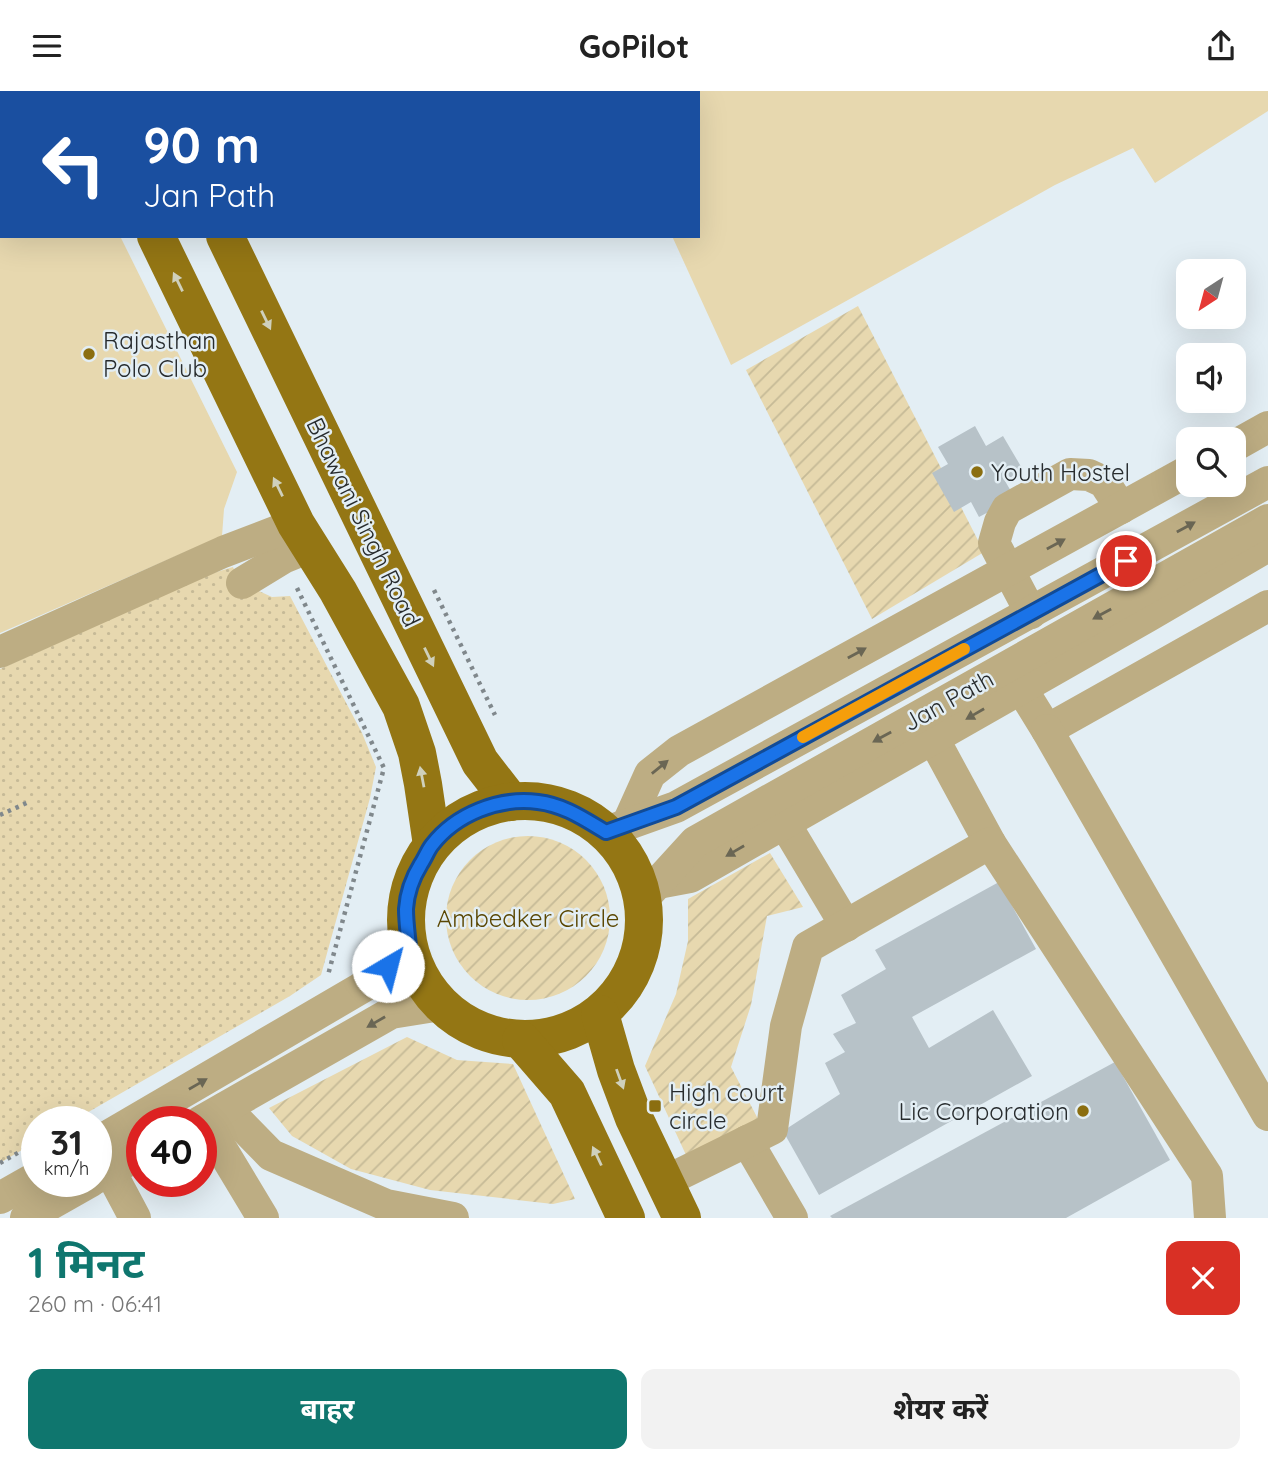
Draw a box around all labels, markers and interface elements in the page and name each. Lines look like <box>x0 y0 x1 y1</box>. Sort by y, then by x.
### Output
text: GoPilot <box>579 26 689 66</box>
icon: menu <box>28 27 66 65</box>
icon: share <box>1202 27 1240 65</box>
text: 90 m <box>143 114 260 175</box>
icon: left <box>28 119 119 210</box>
text: Jan Path <box>143 175 275 215</box>
north arrow <box>1176 259 1246 329</box>
map controls <box>1176 259 1246 497</box>
one-way arrow <box>173 272 184 292</box>
one-way arrow <box>260 310 271 330</box>
place label: Rajasthan Polo Club <box>103 325 216 383</box>
button: sound <box>1176 343 1246 413</box>
marker: Rajasthan Polo Club <box>81 346 97 362</box>
street label: Bhawani Singh Road <box>300 412 428 632</box>
button: search <box>1176 427 1246 497</box>
place label: Youth Hostel <box>991 457 1130 487</box>
marker: Youth Hostel <box>969 464 985 480</box>
one-way arrow <box>273 477 284 497</box>
one-way arrow <box>1176 522 1196 533</box>
pin <box>1096 531 1156 591</box>
one-way arrow <box>1046 538 1066 550</box>
icon: arrive <box>1107 542 1145 580</box>
one-way arrow <box>1092 608 1111 620</box>
one-way arrow <box>424 647 435 667</box>
one-way arrow <box>847 647 867 659</box>
street label: Jan Path <box>897 663 999 737</box>
one-way arrow <box>966 708 985 720</box>
one-way arrow <box>872 731 892 743</box>
one-way arrow <box>650 759 668 774</box>
one-way arrow <box>416 766 427 788</box>
one-way arrow <box>725 845 745 857</box>
park label: Ambedker Circle <box>437 903 619 933</box>
position arrow <box>351 929 425 1003</box>
one-way arrow <box>366 1016 385 1028</box>
one-way arrow <box>614 1069 625 1090</box>
place label: High court circle <box>669 1077 785 1135</box>
one-way arrow <box>188 1078 207 1090</box>
place label: Lic Corporation <box>899 1096 1069 1126</box>
marker: High court circle <box>647 1098 663 1114</box>
marker: Lic Corporation <box>1075 1103 1091 1119</box>
speed limit sign: 40 <box>126 1106 217 1197</box>
text: 31 <box>50 1120 83 1164</box>
one-way arrow <box>592 1146 603 1166</box>
text: km/h <box>44 1157 89 1180</box>
text: 1 मिनट <box>28 1236 144 1289</box>
button: close <box>1166 1241 1240 1315</box>
text: 260 m · 06:41 <box>28 1289 162 1318</box>
button: बाहर <box>28 1369 627 1449</box>
button: शेयर करें <box>641 1369 1240 1449</box>

